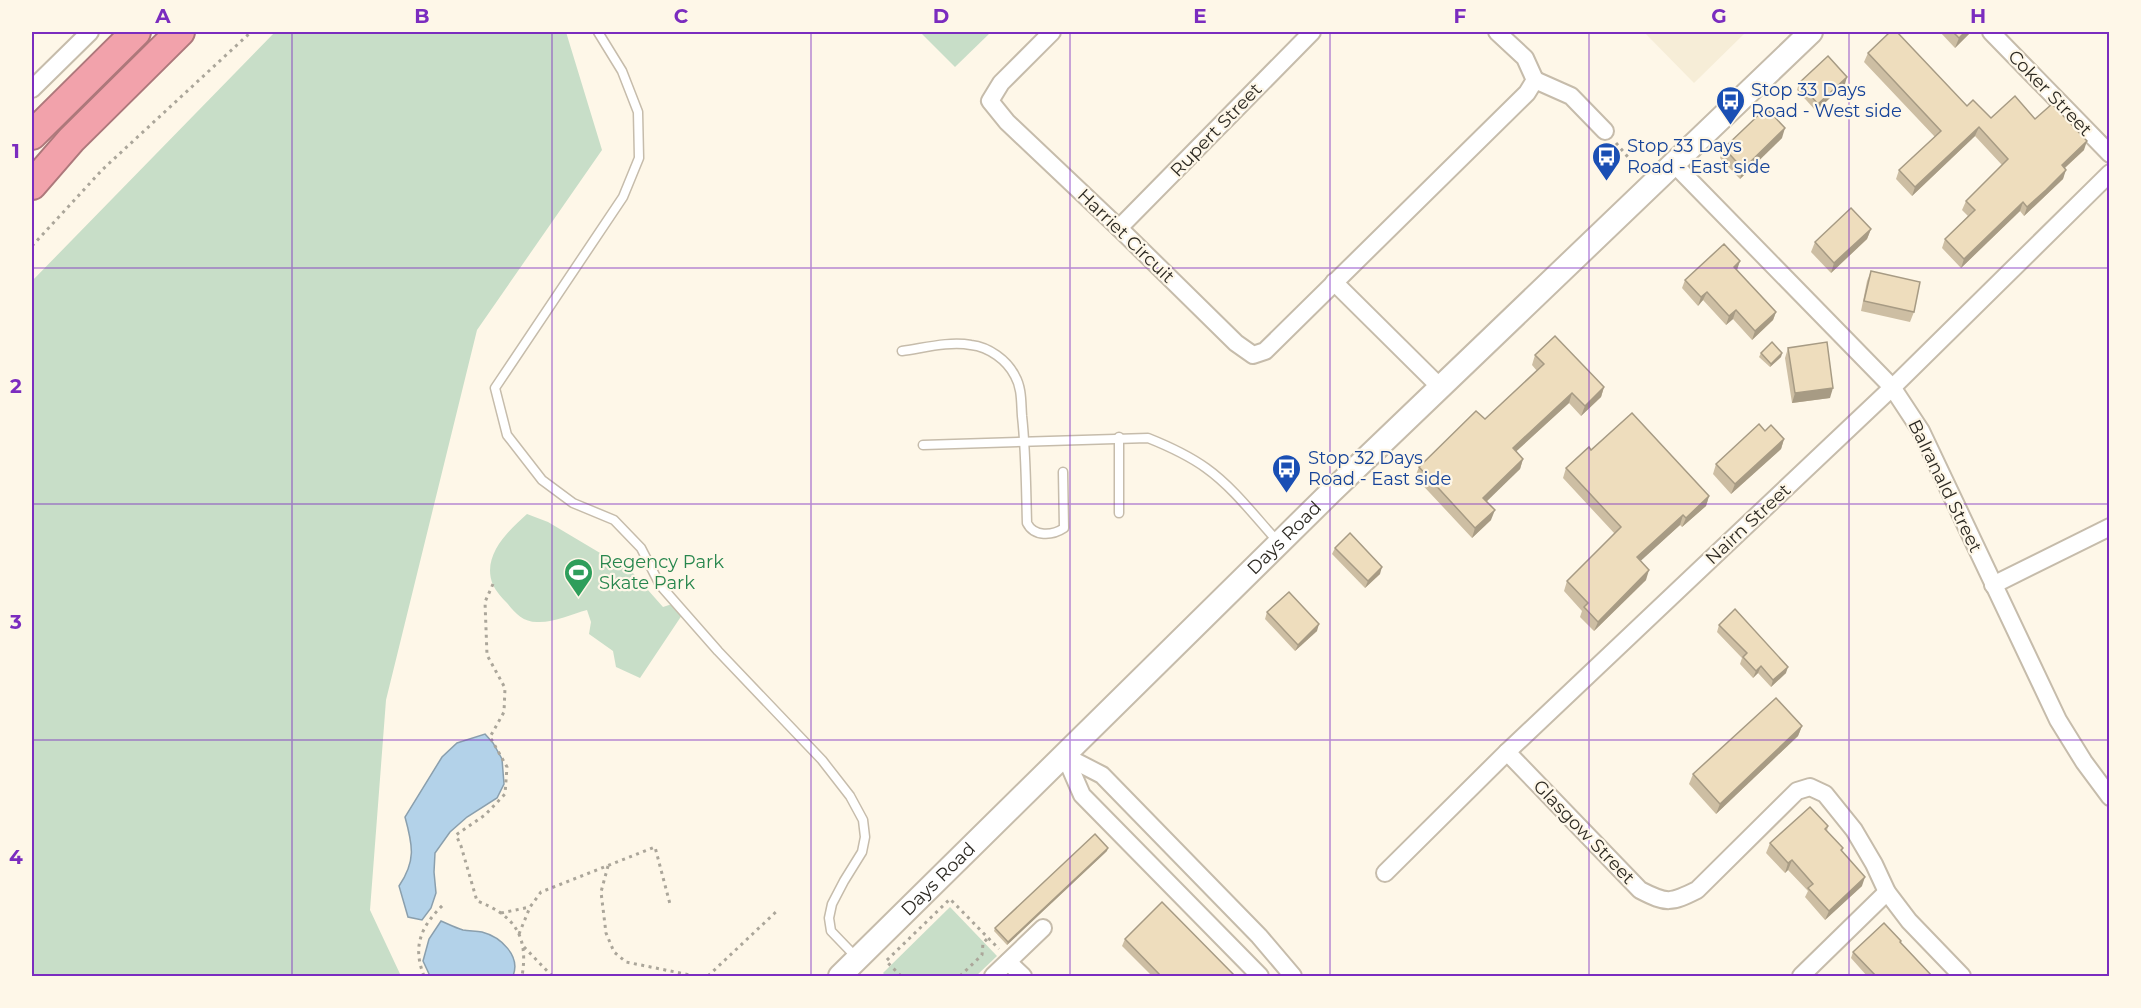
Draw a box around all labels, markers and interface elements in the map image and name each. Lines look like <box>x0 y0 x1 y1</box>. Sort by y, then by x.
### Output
text: A <box>154 4 171 28</box>
text: B <box>414 4 430 28</box>
text: C <box>674 4 689 28</box>
text: D <box>933 4 949 28</box>
text: E <box>1193 4 1207 28</box>
text: F <box>1454 4 1467 28</box>
text: G <box>1711 4 1727 28</box>
text: H <box>1970 4 1986 28</box>
street label: Coker Street <box>2003 45 2097 141</box>
street label: Rupert Street <box>1166 78 1266 182</box>
place label: Stop 33 Days Road - West side <box>1751 79 1902 122</box>
bus stop icon: Stop 33 Days Road - West side <box>1714 84 1746 126</box>
place label: Stop 33 Days Road - East side <box>1627 135 1771 178</box>
text: 1 <box>12 139 20 163</box>
bus stop icon: Stop 33 Days Road - East side <box>1590 140 1622 182</box>
street label: Harriet Circuit <box>1073 184 1179 288</box>
text: 2 <box>10 374 22 398</box>
street label: Balranald Street <box>1903 416 1987 556</box>
place label: Stop 32 Days Road - East side <box>1308 447 1452 490</box>
bus stop icon: Stop 32 Days Road - East side <box>1271 452 1303 494</box>
street label: Nairn Street <box>1701 479 1795 569</box>
street label: Days Road <box>1243 497 1326 579</box>
place label: Regency Park Skate Park <box>599 551 724 594</box>
sports icon: Regency Park Skate Park <box>562 556 594 598</box>
text: 3 <box>9 610 22 634</box>
street label: Glasgow Street <box>1529 775 1639 889</box>
street label: Days Road <box>897 838 980 920</box>
text: 4 <box>9 845 23 869</box>

